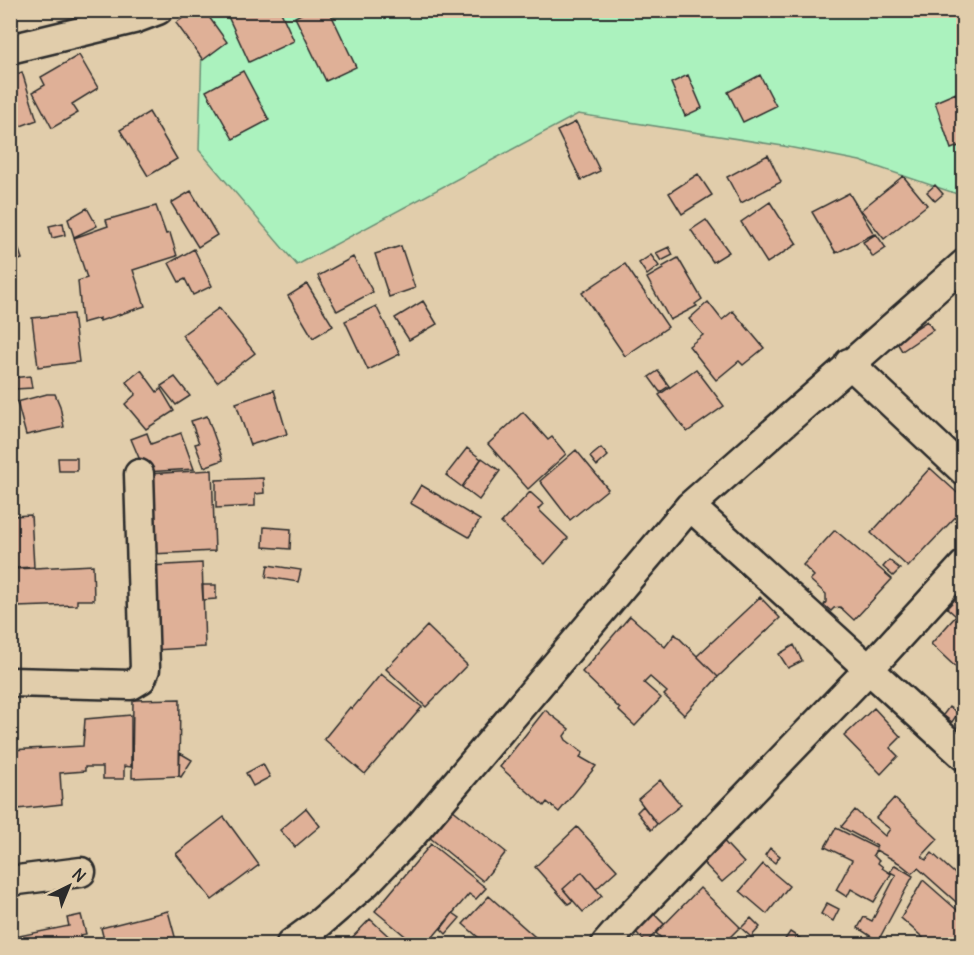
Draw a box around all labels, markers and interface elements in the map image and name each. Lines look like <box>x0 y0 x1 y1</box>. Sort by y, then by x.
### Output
north arrow <box>39 856 99 916</box>
text: N <box>68 864 90 886</box>

